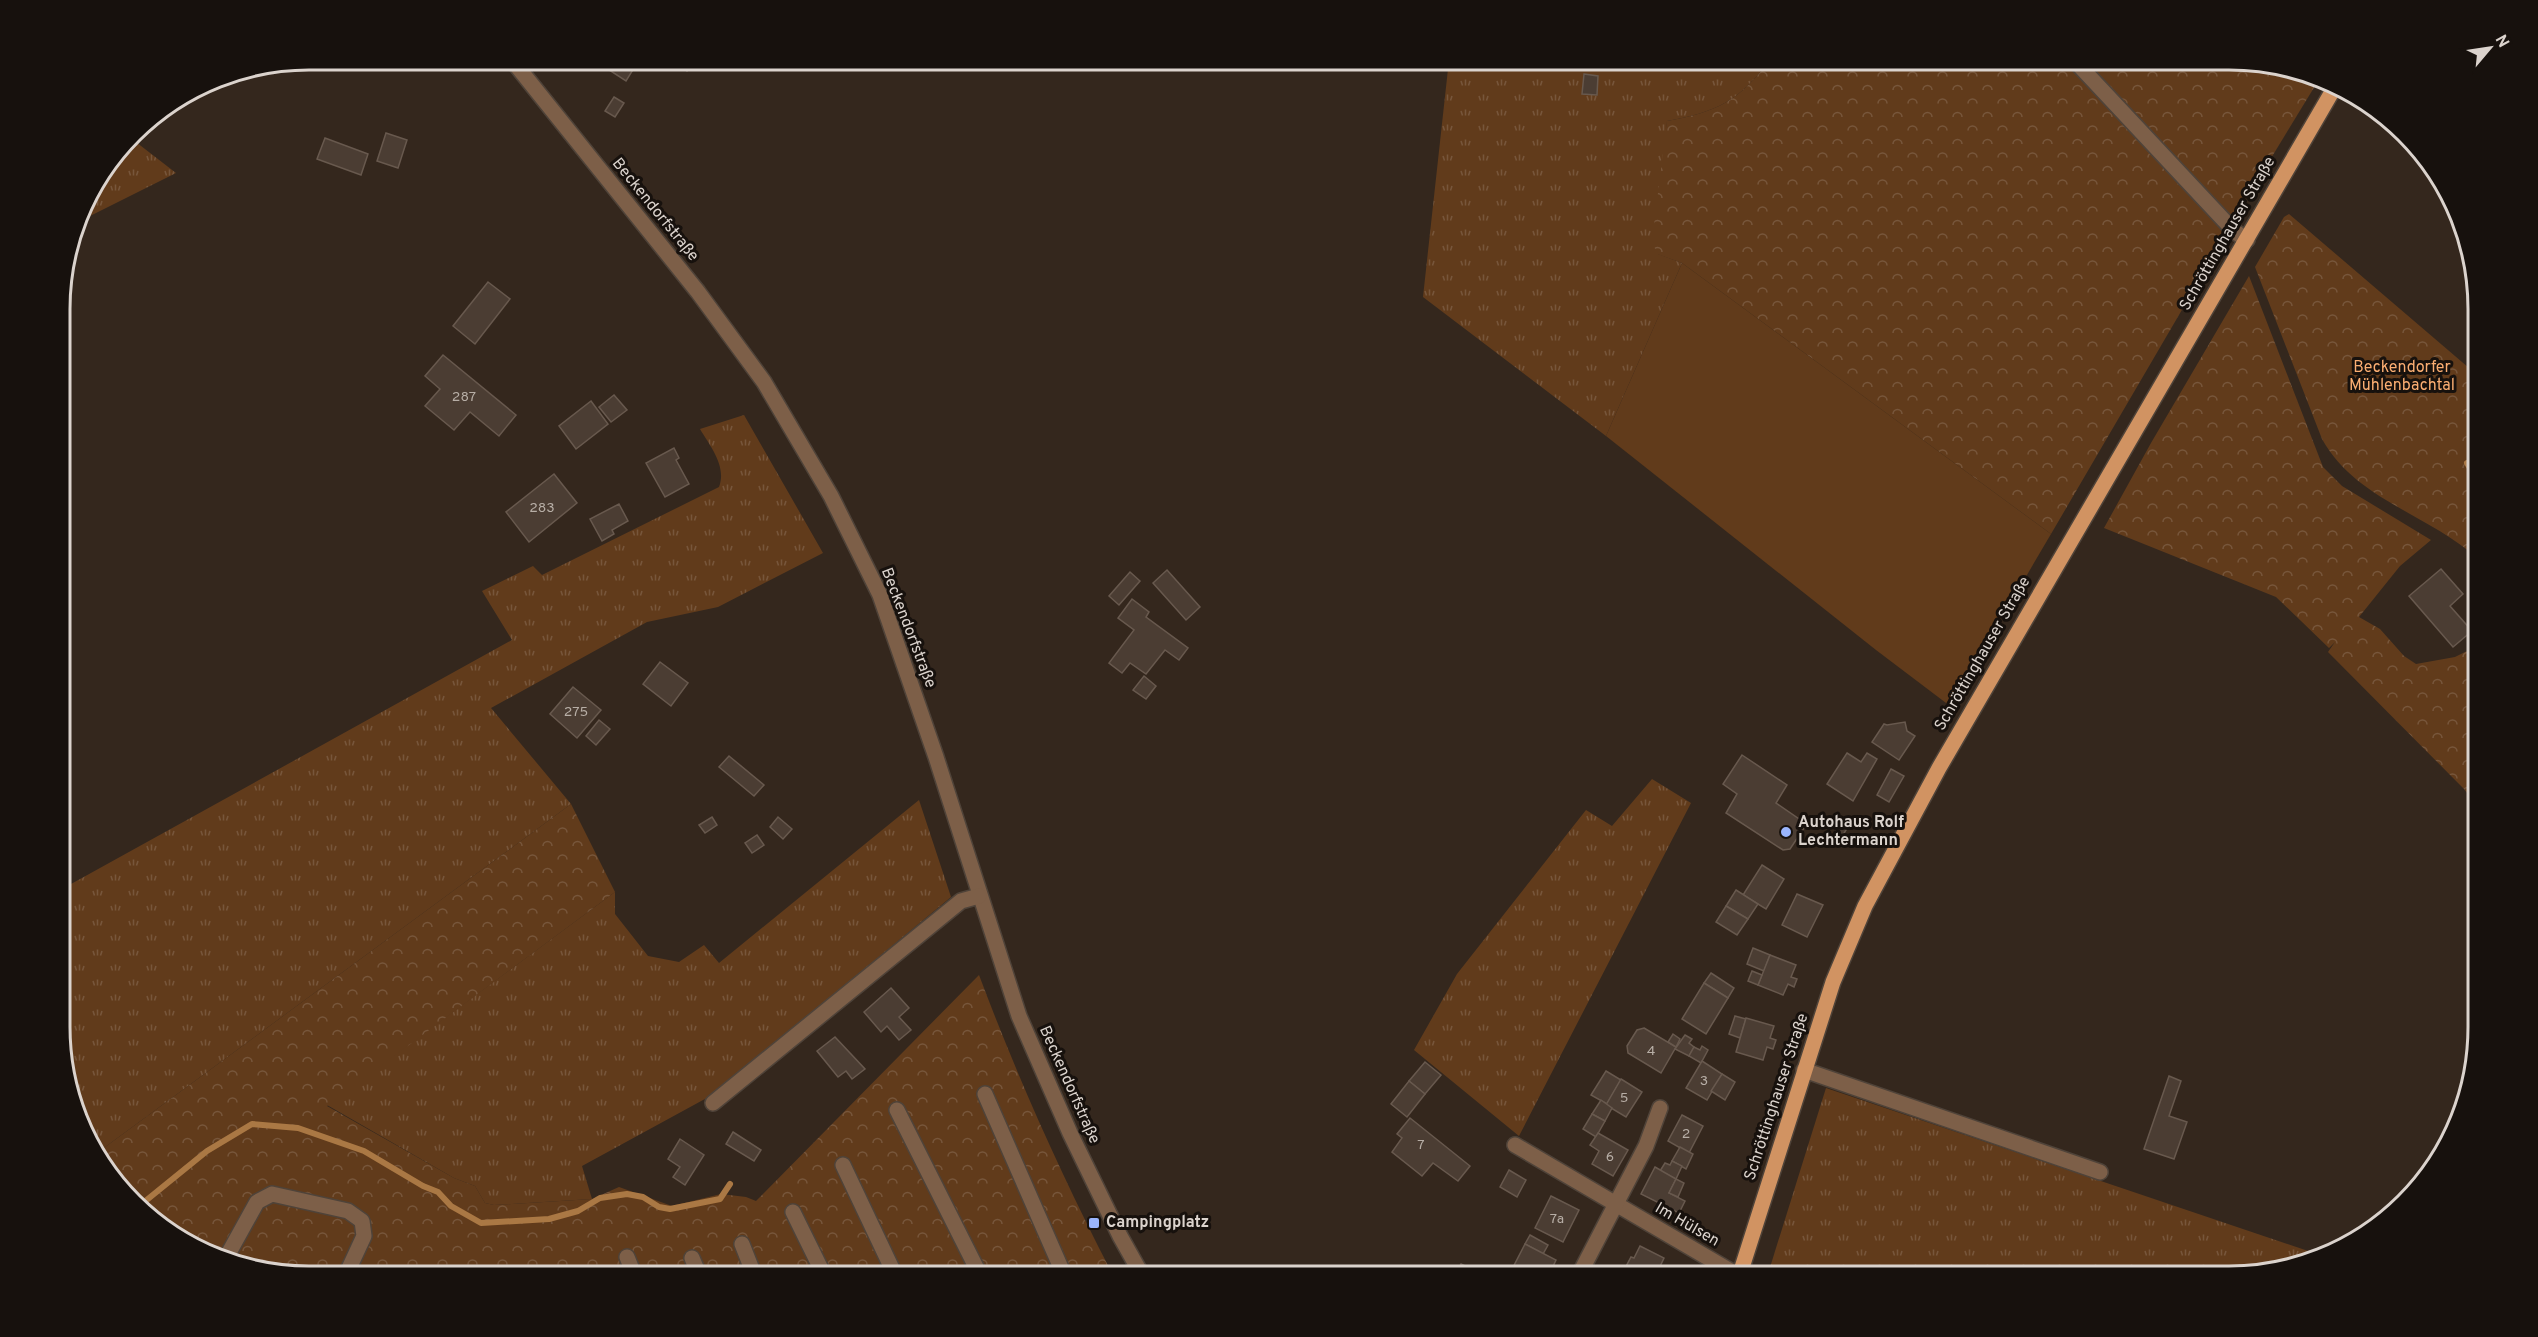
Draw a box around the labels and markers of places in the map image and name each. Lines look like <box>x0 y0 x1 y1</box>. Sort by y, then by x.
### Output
place label: Autohaus Rolf Lechtermann <box>1798 813 1904 851</box>
marker: Autohaus Rolf Lechtermann <box>1779 825 1793 839</box>
place label: Campingplatz <box>1106 1213 1209 1233</box>
marker: Campingplatz <box>1087 1216 1101 1230</box>

